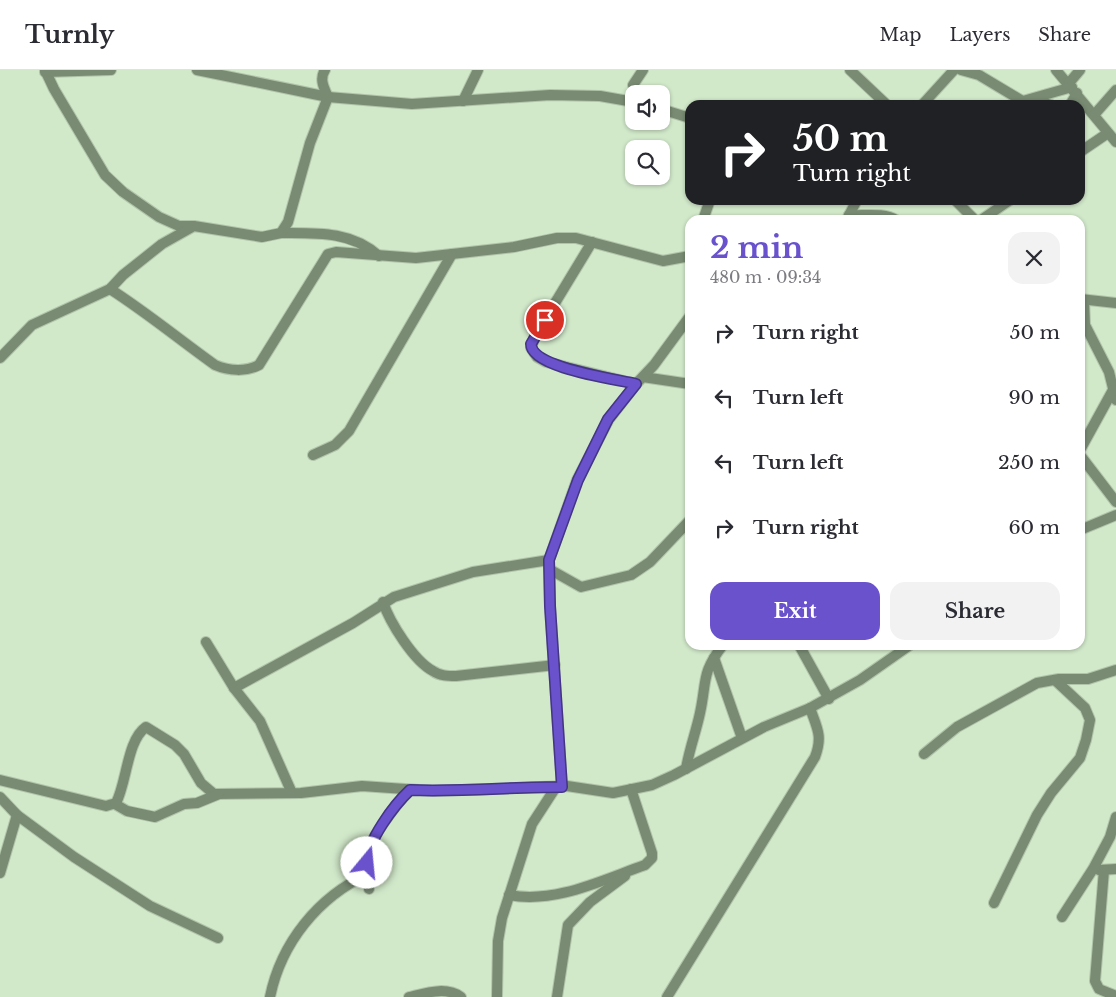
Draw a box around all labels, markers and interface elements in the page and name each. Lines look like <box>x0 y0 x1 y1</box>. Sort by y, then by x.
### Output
text: Turnly <box>25 20 114 49</box>
text: Map <box>880 24 921 46</box>
text: Layers <box>949 24 1010 46</box>
text: Share <box>1038 24 1091 46</box>
map controls <box>625 85 670 185</box>
button: sound <box>625 85 670 130</box>
text: 50 m <box>793 117 888 160</box>
icon: right <box>710 120 775 185</box>
button: search <box>625 140 670 185</box>
text: Turn right <box>793 160 911 187</box>
text: 2 min <box>710 229 803 266</box>
button: close <box>1008 232 1060 284</box>
text: 480 m · 09:34 <box>710 267 821 287</box>
pin <box>524 299 566 341</box>
icon: arrive <box>531 306 559 334</box>
icon: right <box>710 319 738 347</box>
text: Turn right <box>753 321 859 344</box>
text: 50 m <box>1010 321 1060 344</box>
icon: left <box>710 384 738 412</box>
text: Turn left <box>753 386 844 409</box>
text: 90 m <box>1008 386 1060 409</box>
icon: left <box>710 449 738 477</box>
text: Turn left <box>753 451 844 474</box>
text: 250 m <box>998 451 1060 474</box>
icon: right <box>710 514 738 542</box>
text: Turn right <box>753 516 859 539</box>
text: 60 m <box>1008 516 1060 539</box>
button: Exit <box>710 582 880 640</box>
button: Share <box>890 582 1060 640</box>
position arrow <box>340 836 392 888</box>

